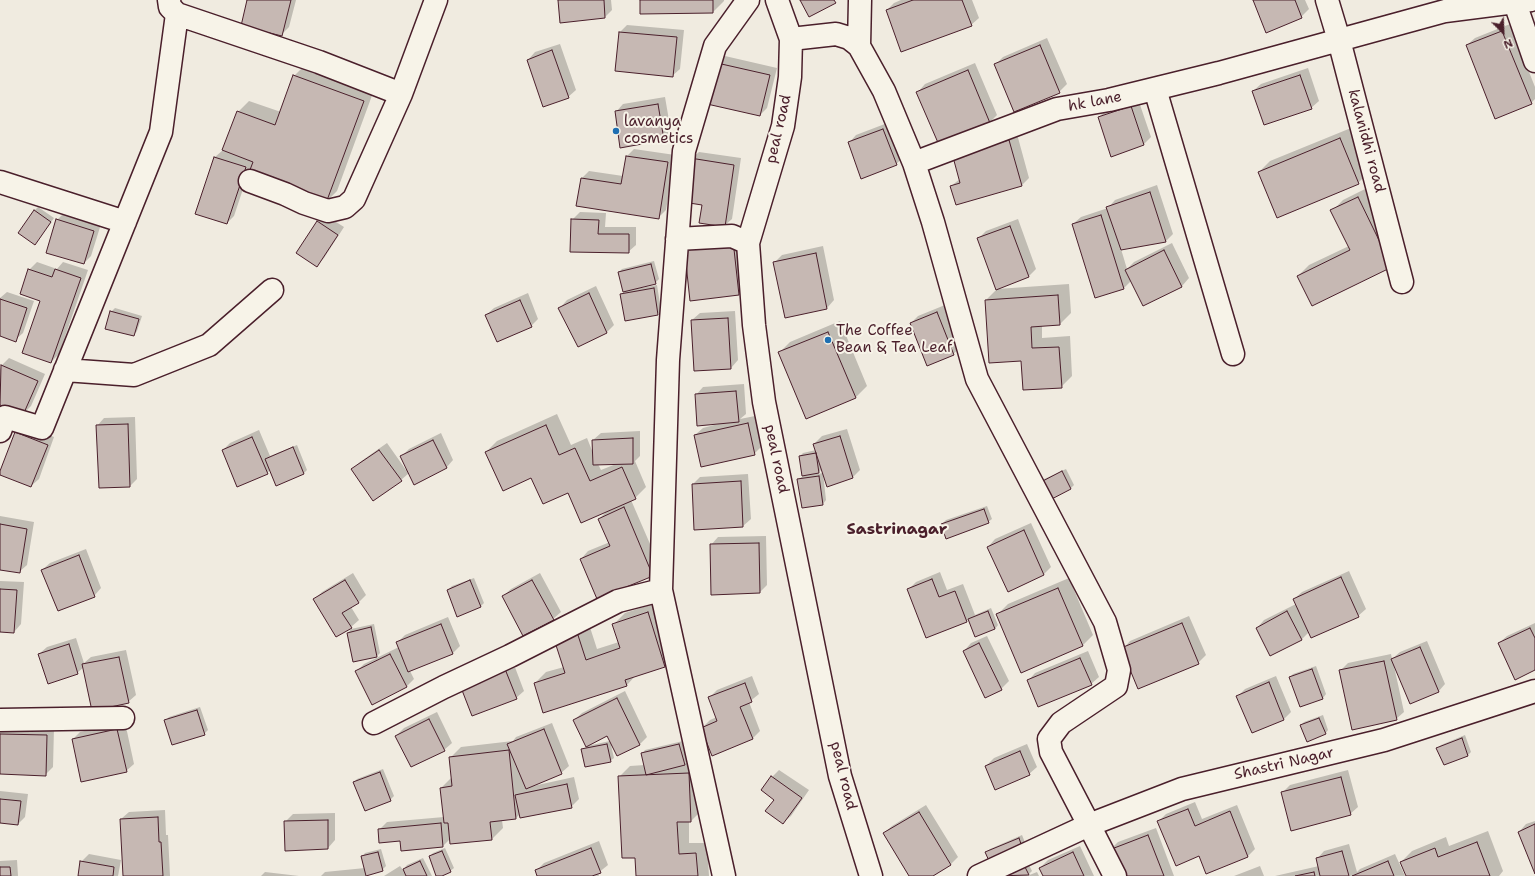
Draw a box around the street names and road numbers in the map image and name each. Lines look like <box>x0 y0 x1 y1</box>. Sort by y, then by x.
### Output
street label: kalanidhi road <box>1344 87 1388 195</box>
street label: hk lane <box>1067 88 1123 116</box>
street label: peal road <box>762 93 796 165</box>
street label: peal road <box>760 423 792 495</box>
street label: peal road <box>826 740 860 812</box>
street label: Shastri Nagar <box>1232 744 1336 784</box>

